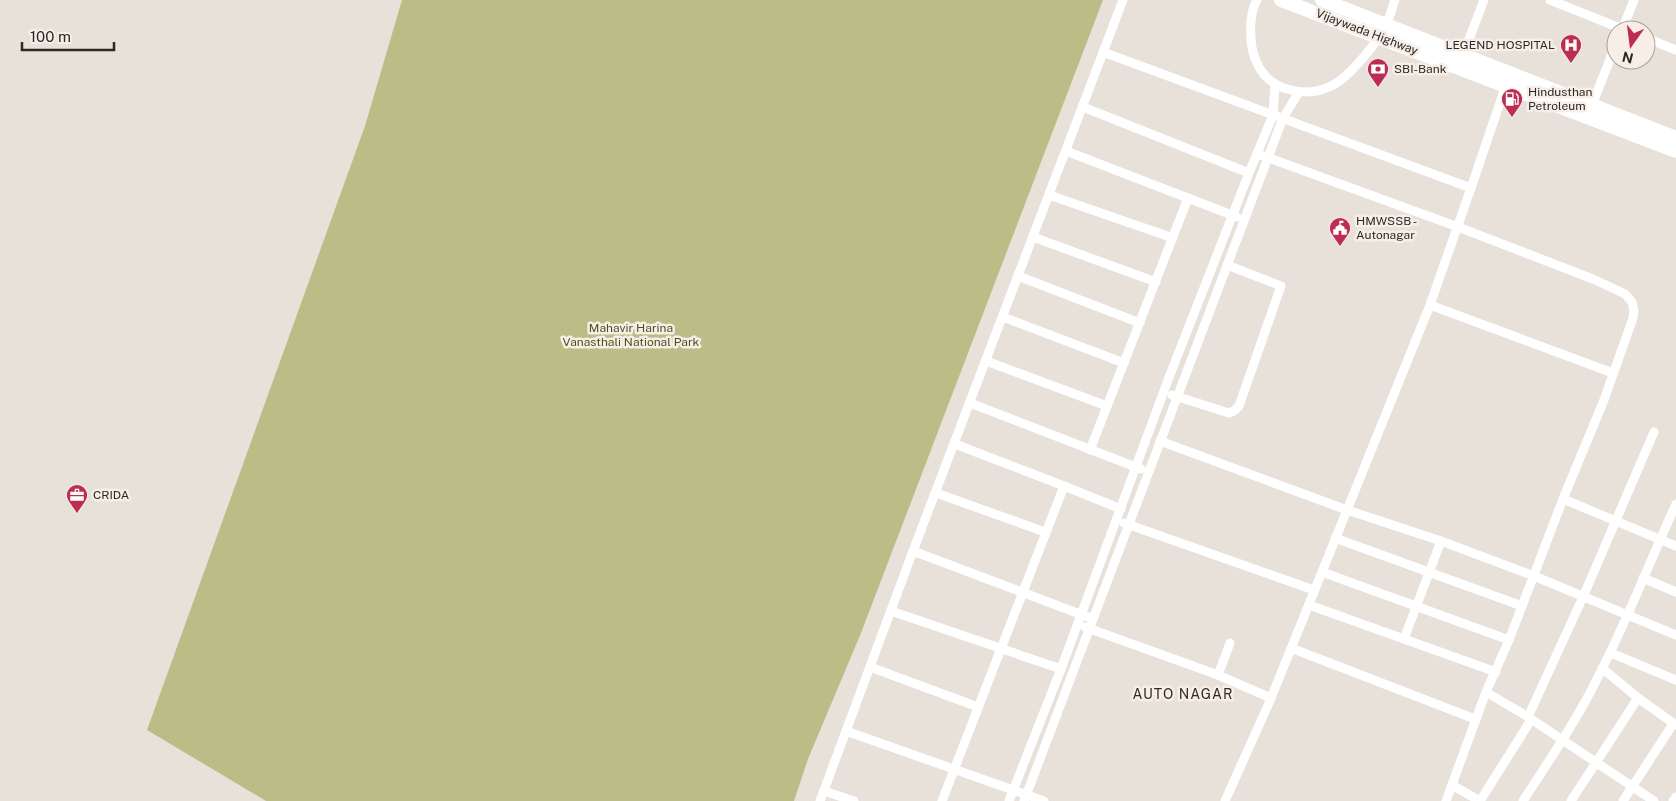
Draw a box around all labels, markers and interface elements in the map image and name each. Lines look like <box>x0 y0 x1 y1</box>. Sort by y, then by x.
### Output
street label: Vijaywada Highway <box>1314 6 1421 58</box>
scale bar <box>22 20 115 52</box>
north arrow <box>1606 20 1656 70</box>
text: 100 m <box>30 28 71 45</box>
hospital icon: LEGEND HOSPITAL <box>1559 33 1583 64</box>
place label: LEGEND HOSPITAL <box>1446 38 1555 52</box>
text: N <box>1621 49 1635 67</box>
bank icon: SBI-Bank <box>1366 57 1390 88</box>
place label: SBI-Bank <box>1394 62 1447 76</box>
place label: Hindusthan Petroleum <box>1528 85 1592 113</box>
fuel station icon: Hindusthan Petroleum <box>1500 87 1524 118</box>
place label: HMWSSB - Autonagar <box>1356 214 1417 242</box>
public building icon: HMWSSB - Autonagar <box>1328 216 1352 247</box>
park label: Mahavir Harina Vanasthali National Park <box>563 321 700 349</box>
office icon: CRIDA <box>65 483 89 514</box>
place label: CRIDA <box>93 488 130 502</box>
district label: AUTO NAGAR <box>1133 686 1233 702</box>

